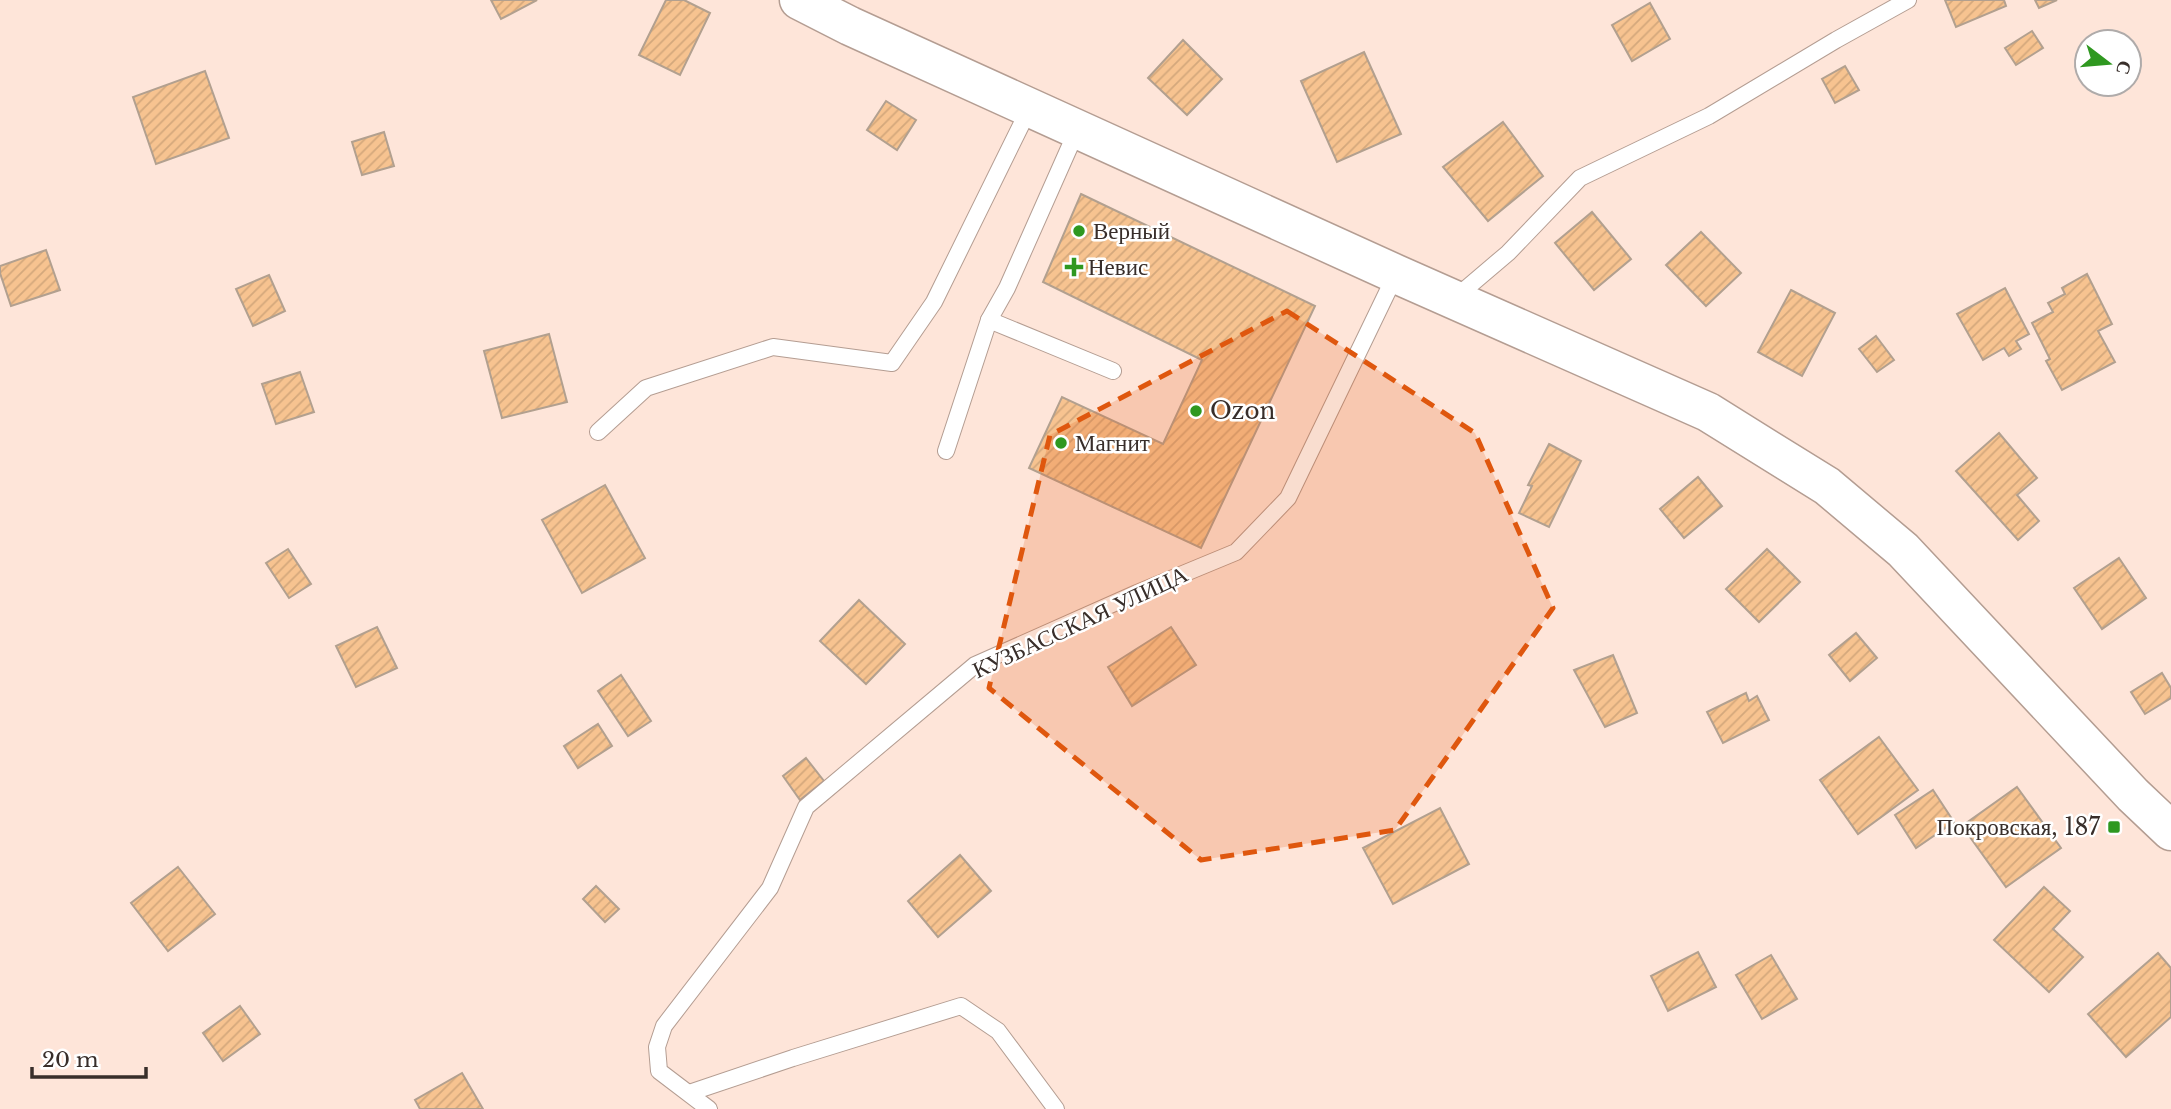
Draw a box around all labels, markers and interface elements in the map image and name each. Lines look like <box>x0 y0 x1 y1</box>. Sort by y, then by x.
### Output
north arrow <box>2073 28 2143 98</box>
text: С <box>2111 58 2137 77</box>
place label: Верный <box>1093 217 1170 245</box>
marker: Верный <box>1071 223 1087 239</box>
place label: Невис <box>1088 253 1148 281</box>
marker: Невис <box>1066 259 1082 275</box>
place label: Ozon <box>1210 397 1275 425</box>
marker: Ozon <box>1188 403 1204 419</box>
place label: Магнит <box>1075 429 1150 457</box>
marker: Магнит <box>1053 435 1069 451</box>
street label: КУЗБАССКАЯ УЛИЦА <box>968 560 1193 684</box>
place label: Покровская, 187 <box>1937 813 2100 841</box>
marker: Покровская, 187 <box>2106 819 2122 835</box>
scale bar <box>32 1036 145 1080</box>
text: 20 m <box>42 1047 99 1073</box>

